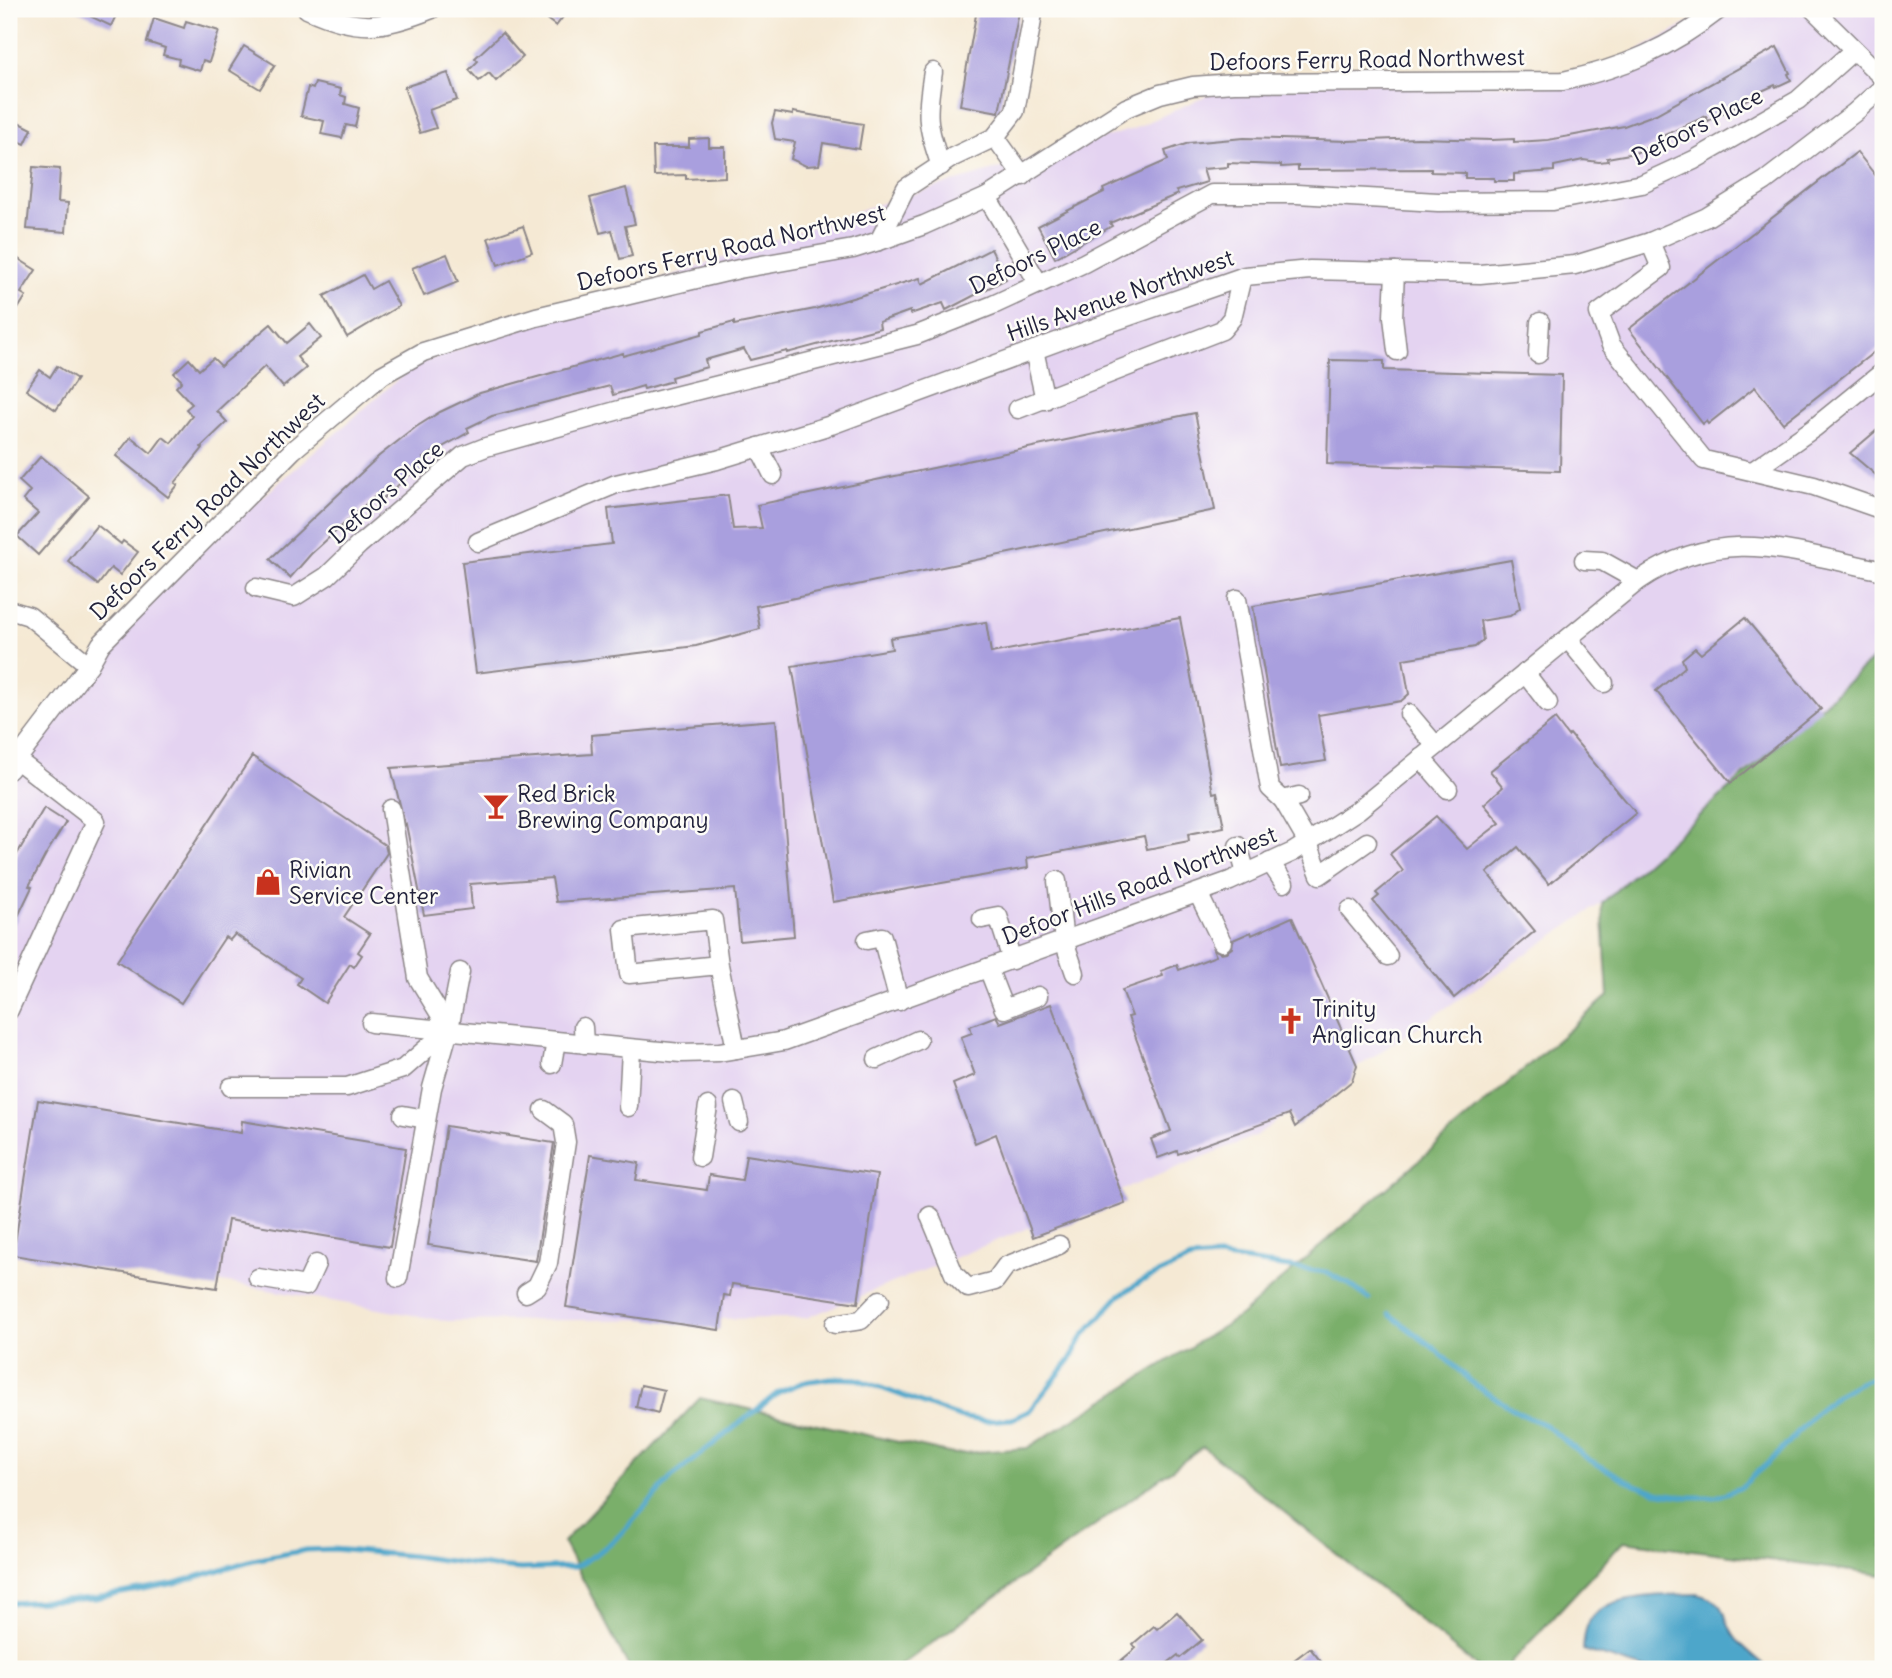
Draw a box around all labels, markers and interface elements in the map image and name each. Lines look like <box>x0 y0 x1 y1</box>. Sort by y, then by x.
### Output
street label: Defoors Ferry Road Northwest <box>1209 42 1525 76</box>
street label: Defoors Place <box>1627 81 1767 171</box>
street label: Defoors Ferry Road Northwest <box>574 197 888 297</box>
street label: Defoors Place <box>964 212 1106 300</box>
street label: Hills Avenue Northwest <box>1003 242 1237 347</box>
street label: Defoors Ferry Road Northwest <box>83 386 331 626</box>
street label: Defoors Place <box>323 434 449 550</box>
place label: Red Brick Brewing Company <box>517 779 709 834</box>
bar icon: Red Brick Brewing Company <box>481 791 511 821</box>
street label: Defoor Hills Road Northwest <box>998 819 1281 951</box>
place label: Rivian Service Center <box>289 855 439 910</box>
shop icon: Rivian Service Center <box>253 867 283 897</box>
place label: Trinity Anglican Church <box>1312 994 1483 1049</box>
church icon: Trinity Anglican Church <box>1276 1006 1306 1036</box>

